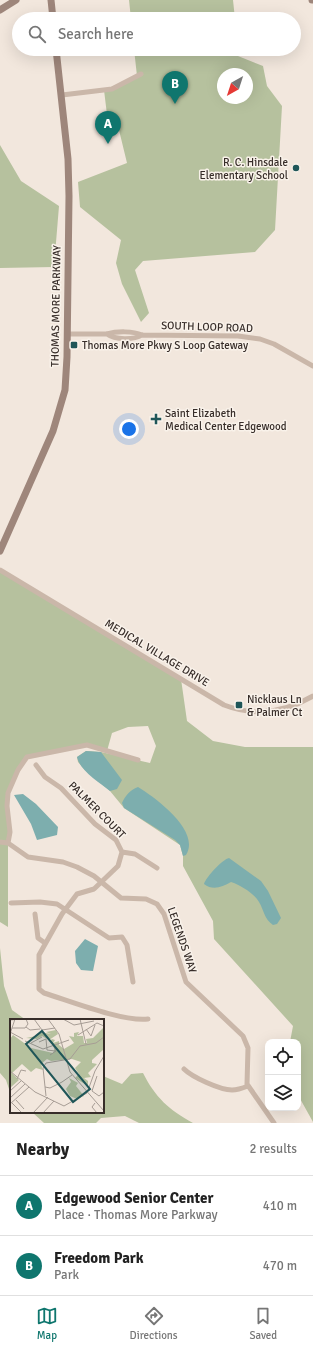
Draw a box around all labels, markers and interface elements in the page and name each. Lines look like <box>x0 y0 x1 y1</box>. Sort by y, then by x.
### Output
search box <box>12 12 301 56</box>
icon: search <box>26 23 48 45</box>
text: Search here <box>58 25 134 43</box>
north arrow <box>217 68 253 104</box>
pin: B <box>162 71 188 104</box>
pin: A <box>95 111 121 144</box>
place label: R. C. Hinsdale Elementary School <box>200 156 288 182</box>
marker: R. C. Hinsdale Elementary School <box>291 163 301 173</box>
street label: THOMAS MORE PARKWAY <box>48 245 64 367</box>
street label: SOUTH LOOP ROAD <box>161 319 253 335</box>
place label: Thomas More Pkwy S Loop Gateway <box>82 339 249 352</box>
marker: Thomas More Pkwy S Loop Gateway <box>69 340 79 350</box>
place label: Saint Elizabeth Medical Center Edgewood <box>165 407 287 433</box>
marker: Saint Elizabeth Medical Center Edgewood <box>150 413 162 425</box>
your location <box>119 419 139 439</box>
street label: MEDICAL VILLAGE DRIVE <box>102 617 212 689</box>
place label: Nicklaus Ln & Palmer Ct <box>247 693 302 719</box>
marker: Nicklaus Ln & Palmer Ct <box>234 700 244 710</box>
street label: PALMER COURT <box>66 779 129 842</box>
street label: LEGENDS WAY <box>165 905 200 975</box>
inset map <box>10 1019 104 1113</box>
map controls <box>265 1039 301 1111</box>
button: locate <box>265 1039 301 1075</box>
button: layers <box>265 1075 301 1111</box>
text: Nearby <box>16 1139 69 1160</box>
text: 2 results <box>249 1141 297 1157</box>
text: Edgewood Senior Center <box>54 1189 213 1207</box>
text: A <box>25 1198 33 1214</box>
text: 410 m <box>263 1198 297 1214</box>
text: Place · Thomas More Parkway <box>54 1207 218 1223</box>
text: Freedom Park <box>54 1249 144 1267</box>
text: B <box>25 1258 33 1274</box>
text: 470 m <box>263 1258 297 1274</box>
text: Park <box>54 1267 79 1283</box>
tab: Map <box>36 1305 58 1342</box>
tab: Directions <box>130 1305 178 1342</box>
tab: Saved <box>249 1305 277 1342</box>

